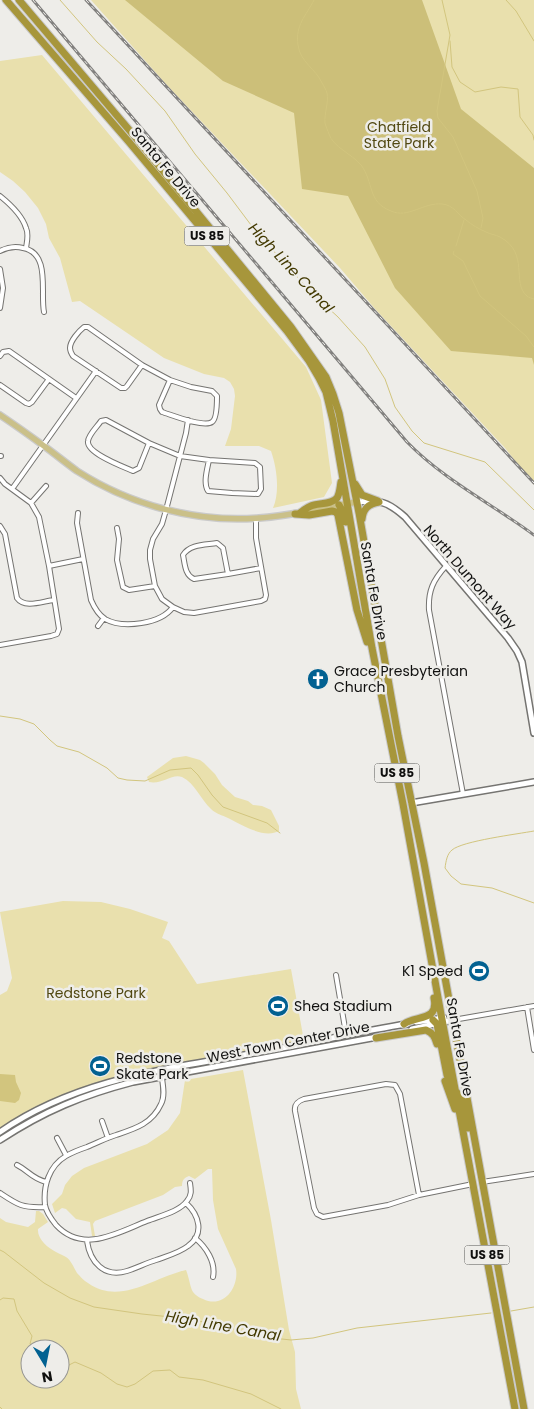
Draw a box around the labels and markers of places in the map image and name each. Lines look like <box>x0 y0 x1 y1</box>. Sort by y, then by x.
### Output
place label: Grace Presbyterian Church <box>334 661 468 697</box>
church icon: Grace Presbyterian Church <box>306 667 330 691</box>
sports icon: K1 Speed <box>467 959 491 983</box>
place label: K1 Speed <box>402 961 463 981</box>
sports icon: Shea Stadium <box>266 994 290 1018</box>
place label: Shea Stadium <box>294 996 392 1016</box>
place label: Redstone Skate Park <box>116 1048 189 1084</box>
sports icon: Redstone Skate Park <box>88 1054 112 1078</box>

